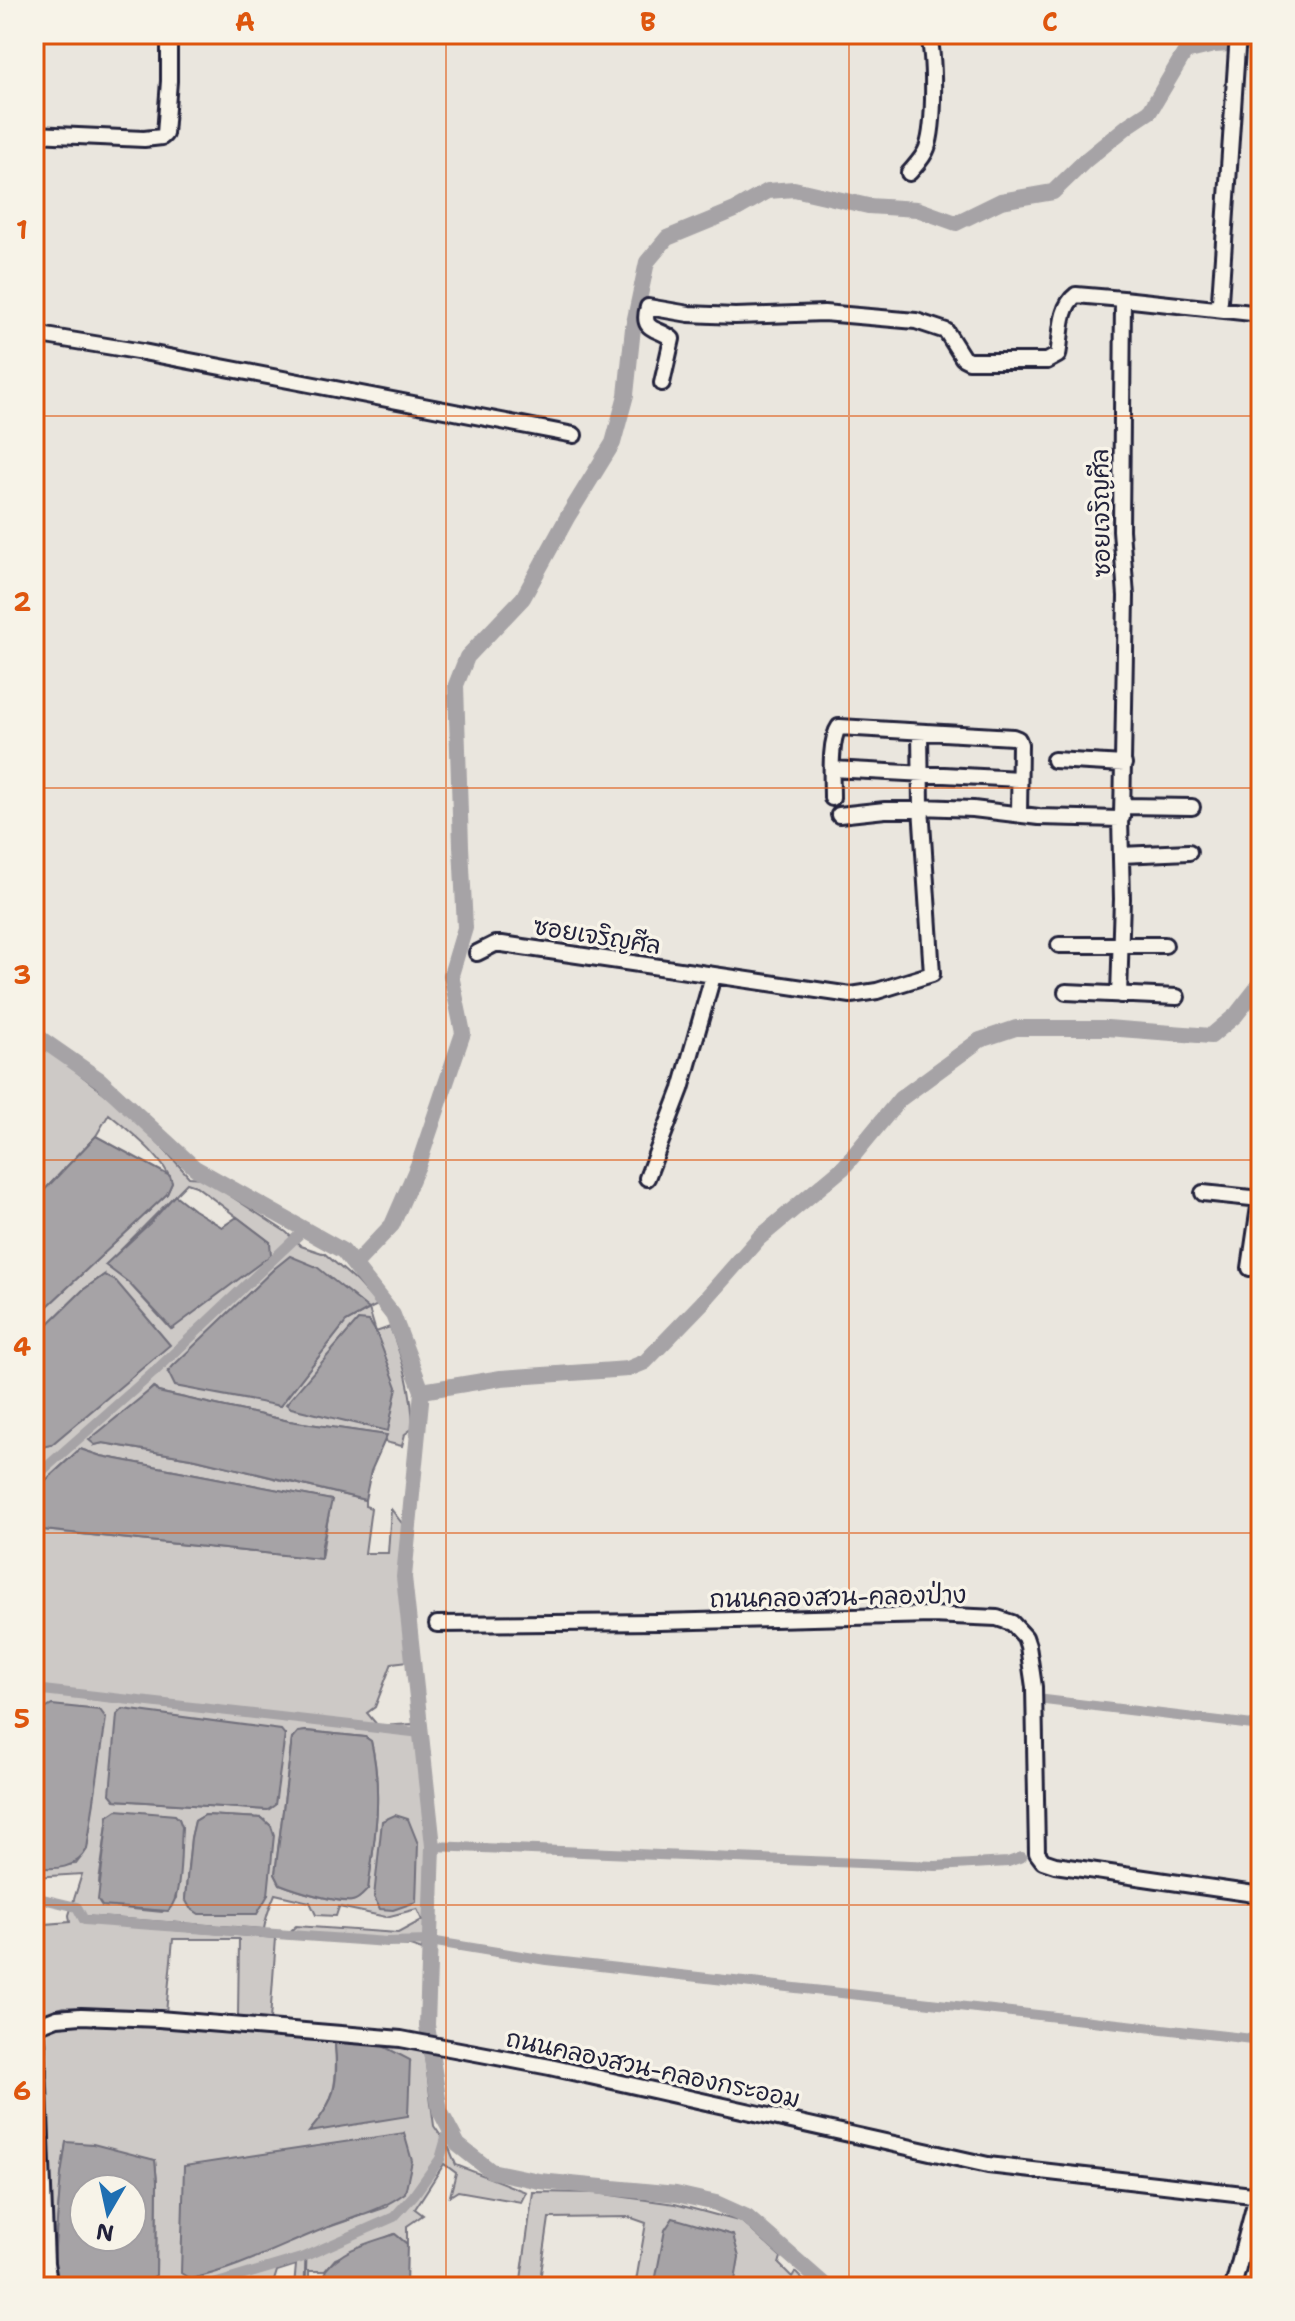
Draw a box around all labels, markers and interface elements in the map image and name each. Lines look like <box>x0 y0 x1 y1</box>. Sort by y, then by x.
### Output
text: A <box>235 4 255 39</box>
text: B <box>640 4 656 39</box>
text: C <box>1042 4 1058 39</box>
text: 1 <box>16 212 28 247</box>
street label: ซอยเจริญศีล <box>1084 448 1118 578</box>
text: 2 <box>13 584 31 619</box>
street label: ซอยเจริญศีล <box>531 910 663 962</box>
text: 3 <box>13 957 31 992</box>
text: 4 <box>13 1329 31 1364</box>
street label: ถนนคลองสวน-คลองป่าง <box>709 1579 967 1615</box>
text: 5 <box>14 1701 30 1736</box>
street label: ถนนคลองสวน-คลองกระออม <box>503 2022 803 2116</box>
text: 6 <box>13 2073 31 2108</box>
north arrow <box>68 2173 148 2253</box>
text: N <box>94 2217 116 2248</box>

